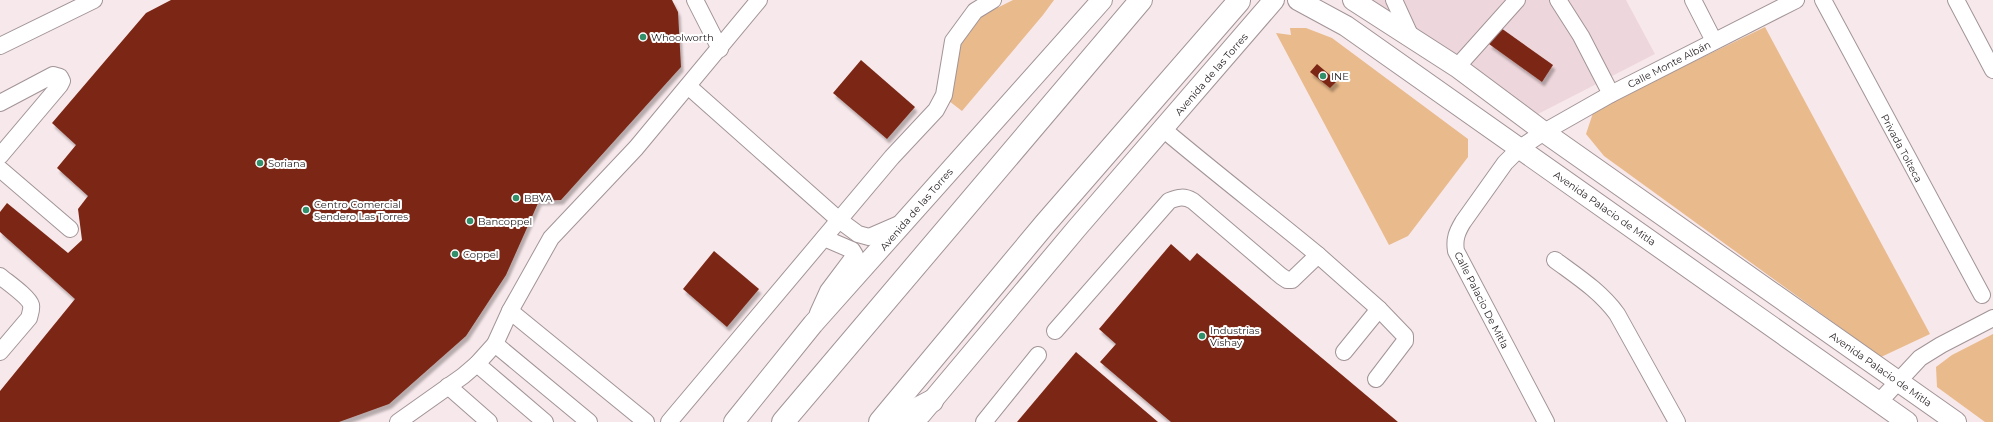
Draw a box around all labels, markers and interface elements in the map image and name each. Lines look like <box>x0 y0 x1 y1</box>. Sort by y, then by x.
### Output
street label: Avenida de las Torres <box>1172 30 1251 118</box>
place label: Whoolworth <box>651 31 714 44</box>
marker: Whoolworth <box>638 32 648 42</box>
street label: Calle Monte Albán <box>1626 38 1713 91</box>
place label: INE <box>1331 70 1349 83</box>
marker: INE <box>1318 71 1328 81</box>
street label: Privada Tolteca <box>1878 112 1925 185</box>
place label: Soriana <box>268 157 306 170</box>
marker: Soriana <box>255 158 265 168</box>
street label: Avenida de las Torres <box>877 165 956 253</box>
street label: Avenida Palacio de Mitla <box>1551 168 1658 249</box>
place label: BBVA <box>524 192 553 205</box>
marker: BBVA <box>511 193 521 203</box>
place label: Centro Comercial Sendero Las Torres <box>314 198 408 223</box>
marker: Centro Comercial Sendero Las Torres <box>301 205 311 215</box>
place label: Bancoppel <box>478 215 532 228</box>
marker: Bancoppel <box>465 216 475 226</box>
place label: Coppel <box>463 248 498 261</box>
marker: Coppel <box>450 249 460 259</box>
street label: Calle Palacio De Mitla <box>1451 249 1512 351</box>
place label: Industrias Vishay <box>1210 324 1260 349</box>
street label: Avenida Palacio de Mitla <box>1827 329 1934 410</box>
marker: Industrias Vishay <box>1197 331 1207 341</box>

